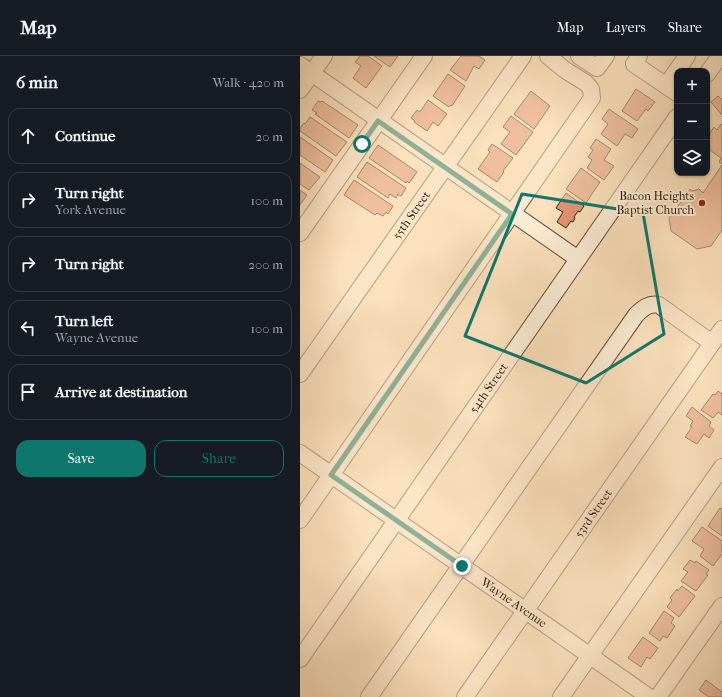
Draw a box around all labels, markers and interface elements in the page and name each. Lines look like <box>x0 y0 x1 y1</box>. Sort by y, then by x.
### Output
text: Map <box>20 17 56 39</box>
text: Map <box>557 19 584 36</box>
text: Layers <box>606 19 646 36</box>
text: Share <box>668 19 702 36</box>
map controls <box>674 68 710 176</box>
button: + <box>674 68 710 104</box>
text: 6 min <box>16 72 58 92</box>
text: Walk · 420 m <box>212 75 284 90</box>
button: − <box>674 104 710 140</box>
icon: ahead <box>17 125 39 147</box>
text: Continue <box>55 127 115 145</box>
text: 20 m <box>256 129 283 144</box>
route start <box>353 135 371 153</box>
button: layers <box>674 140 710 176</box>
text: Turn right <box>55 184 124 202</box>
street label: 55th Street <box>390 188 433 242</box>
icon: right <box>17 189 39 211</box>
place label: Bacon Heights Baptist Church <box>617 189 695 217</box>
text: 100 m <box>250 193 283 208</box>
marker: Bacon Heights Baptist Church <box>697 198 707 208</box>
text: York Avenue <box>55 202 126 217</box>
icon: right <box>17 253 39 275</box>
text: Turn right <box>55 255 124 273</box>
text: 200 m <box>248 257 283 272</box>
text: Turn left <box>55 312 113 330</box>
icon: left <box>17 317 39 339</box>
text: 100 m <box>250 321 283 336</box>
text: Wayne Avenue <box>55 330 138 345</box>
street label: 54th Street <box>466 360 511 416</box>
icon: arrive <box>17 381 39 403</box>
text: Arrive at destination <box>55 383 187 401</box>
button: Save <box>16 440 146 477</box>
button: Share <box>154 440 284 477</box>
street label: 53rd Street <box>572 486 615 540</box>
route end <box>453 557 471 575</box>
street label: Wayne Avenue <box>478 574 549 630</box>

